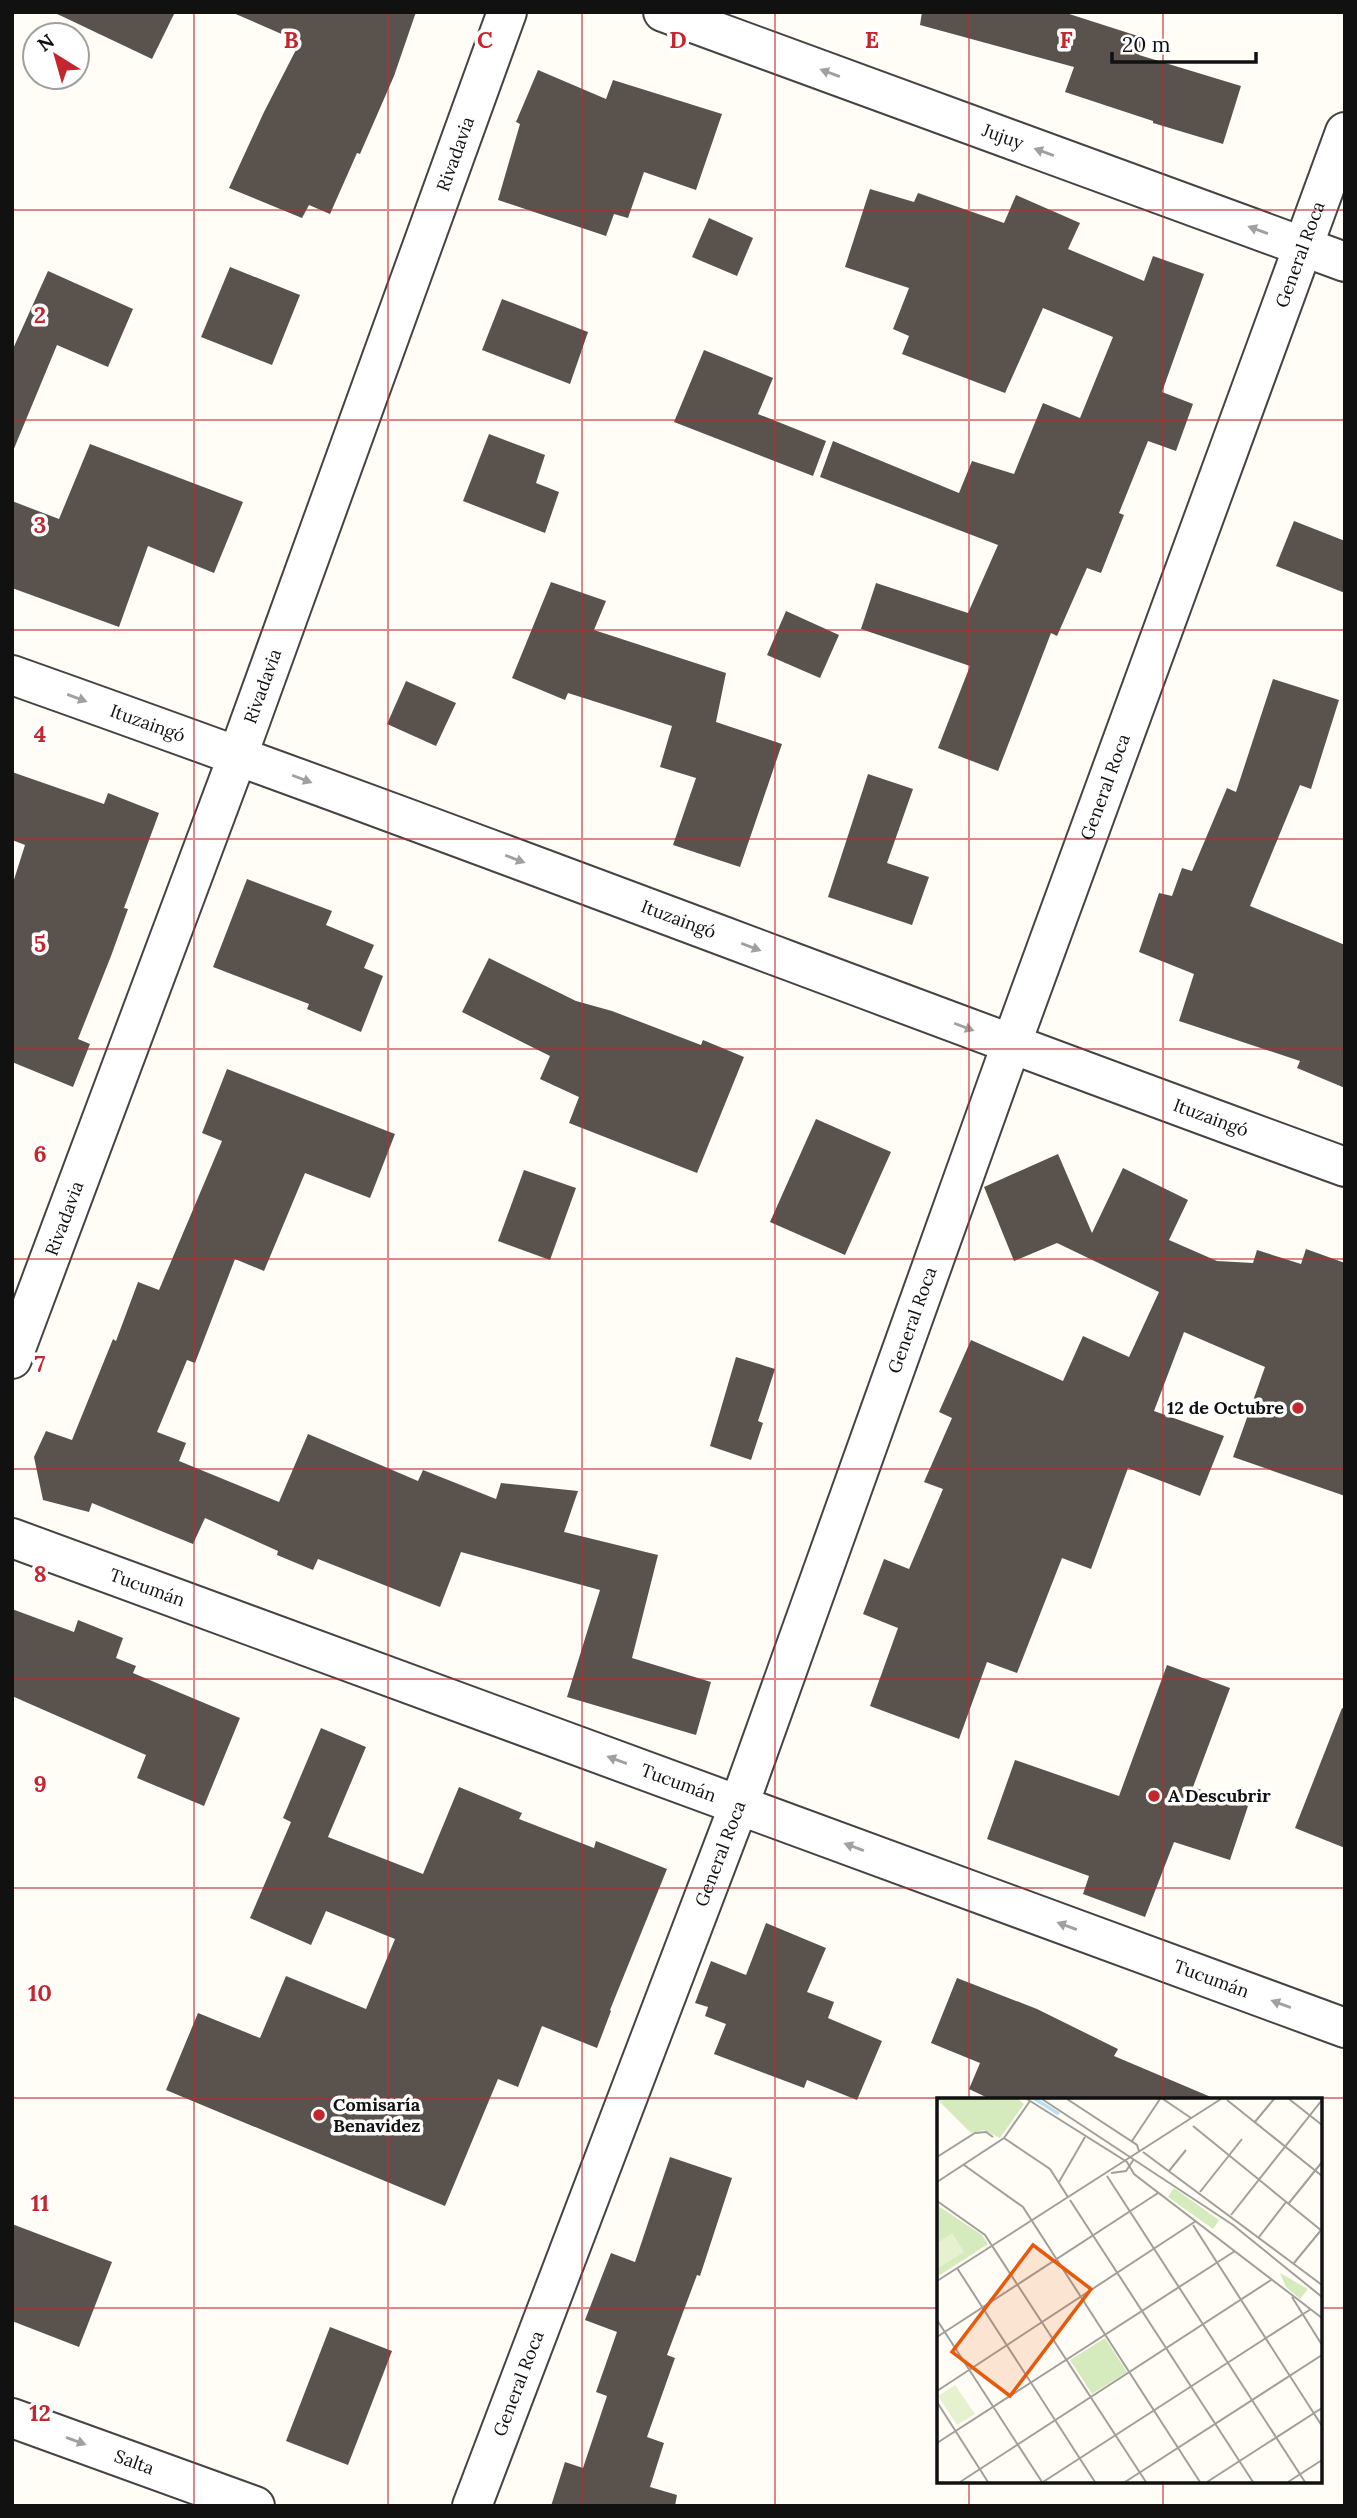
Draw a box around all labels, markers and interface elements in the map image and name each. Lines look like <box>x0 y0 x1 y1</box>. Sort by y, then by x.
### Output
north arrow <box>21 21 91 91</box>
scale bar <box>1112 21 1256 65</box>
text: B <box>283 25 299 54</box>
text: C <box>477 25 493 54</box>
text: D <box>669 25 687 54</box>
text: E <box>865 25 879 54</box>
text: F <box>1059 25 1073 54</box>
text: N <box>33 28 59 56</box>
text: 20 m <box>1122 31 1171 58</box>
one-way arrow <box>820 68 841 79</box>
street label: Rivadavia <box>431 113 479 194</box>
street label: Jujuy <box>978 118 1027 154</box>
one-way arrow <box>1034 146 1055 157</box>
street label: General Roca <box>1270 198 1330 311</box>
one-way arrow <box>1247 224 1268 235</box>
text: 2 <box>34 300 46 329</box>
text: 3 <box>34 510 46 539</box>
street label: Rivadavia <box>238 646 286 727</box>
one-way arrow <box>66 693 87 704</box>
street label: Ituzaingó <box>107 699 189 747</box>
text: 4 <box>34 719 46 748</box>
street label: General Roca <box>1075 731 1135 843</box>
one-way arrow <box>292 774 313 785</box>
one-way arrow <box>505 854 526 865</box>
street label: Ituzaingó <box>638 894 720 943</box>
text: 5 <box>34 929 46 958</box>
one-way arrow <box>741 942 762 953</box>
one-way arrow <box>954 1022 975 1033</box>
street label: Ituzaingó <box>1170 1093 1252 1142</box>
text: 6 <box>33 1139 47 1168</box>
street label: Rivadavia <box>40 1178 89 1259</box>
street label: General Roca <box>882 1264 942 1376</box>
text: 7 <box>35 1349 46 1378</box>
place label: 12 de Octubre <box>1167 1396 1284 1419</box>
marker: 12 de Octubre <box>1290 1400 1306 1416</box>
text: 8 <box>33 1559 47 1588</box>
street label: Tucumán <box>106 1563 188 1612</box>
one-way arrow <box>607 1754 628 1765</box>
street label: Tucumán <box>638 1758 720 1807</box>
text: 9 <box>33 1769 47 1798</box>
place label: A Descubrir <box>1168 1784 1271 1807</box>
marker: A Descubrir <box>1146 1788 1162 1804</box>
street label: General Roca <box>689 1797 751 1910</box>
one-way arrow <box>843 1841 864 1852</box>
one-way arrow <box>1057 1920 1078 1931</box>
street label: Tucumán <box>1171 1954 1253 2003</box>
text: 10 <box>28 1978 52 2007</box>
one-way arrow <box>1270 1998 1291 2009</box>
place label: Comisaría Benavidez <box>333 2093 421 2137</box>
inset map <box>937 2098 1322 2483</box>
marker: Comisaría Benavidez <box>311 2107 327 2123</box>
text: 11 <box>31 2188 49 2217</box>
street label: General Roca <box>488 2327 549 2440</box>
text: 12 <box>29 2398 51 2427</box>
one-way arrow <box>66 2436 87 2447</box>
street label: Salta <box>111 2444 157 2480</box>

